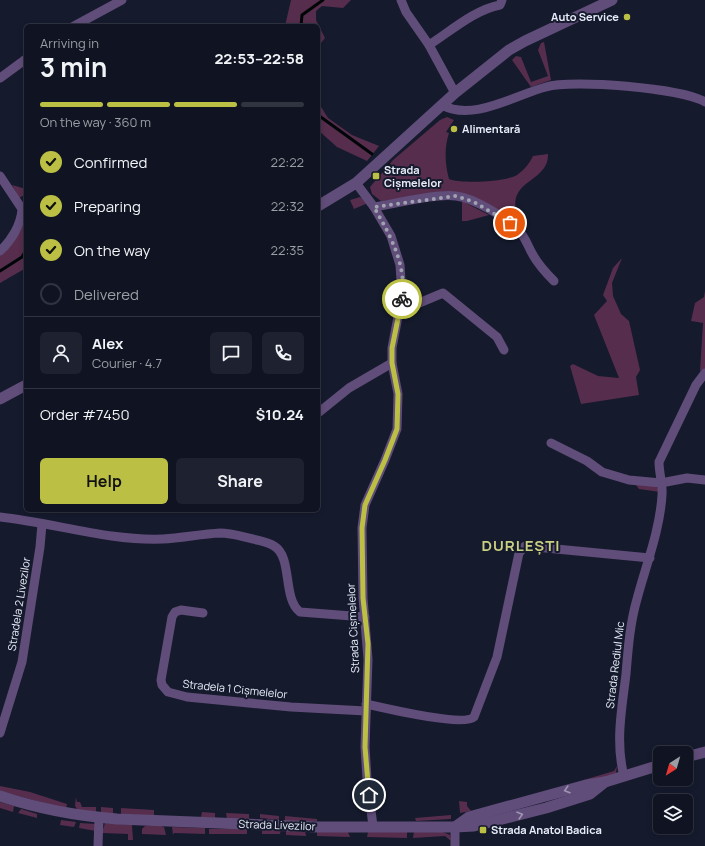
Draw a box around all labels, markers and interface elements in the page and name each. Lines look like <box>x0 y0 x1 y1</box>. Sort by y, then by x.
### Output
place label: Auto Service <box>551 9 619 24</box>
marker: Auto Service <box>622 12 632 22</box>
text: Arriving in <box>40 34 99 52</box>
text: 22:53–22:58 <box>214 48 304 69</box>
text: 3 min <box>40 49 107 85</box>
text: On the way · 360 m <box>40 113 151 131</box>
place label: Alimentară <box>462 121 520 136</box>
marker: Alimentară <box>449 124 459 134</box>
icon: check <box>40 151 62 173</box>
text: Confirmed <box>74 152 147 173</box>
text: 22:22 <box>270 153 304 171</box>
place label: Strada Cișmelelor <box>384 162 442 191</box>
marker: Strada Cișmelelor <box>371 171 381 181</box>
icon: check <box>40 195 62 217</box>
text: Preparing <box>74 196 141 217</box>
text: 22:32 <box>271 197 304 215</box>
pin <box>493 206 527 240</box>
icon: bag <box>499 212 521 234</box>
icon: check <box>40 239 62 261</box>
text: On the way <box>74 240 150 261</box>
text: 22:35 <box>271 241 304 259</box>
courier <box>382 279 422 319</box>
text: Delivered <box>74 284 139 305</box>
icon: bike <box>391 288 413 310</box>
button: person <box>40 332 82 374</box>
button: chat <box>210 332 252 374</box>
button: phone <box>262 332 304 374</box>
text: Alex <box>92 333 123 354</box>
text: Courier · 4.7 <box>92 354 162 372</box>
text: Order #7450 <box>40 404 130 425</box>
text: $10.24 <box>256 404 304 425</box>
button: Help <box>40 458 168 504</box>
button: Share <box>176 458 304 504</box>
district label: DURLEȘTI <box>481 535 561 556</box>
street label: Stradela 2 Livezilor <box>4 556 33 652</box>
street label: Strada Cișmelelor <box>343 583 362 673</box>
street label: Strada Rediul Mic <box>602 621 627 709</box>
street label: Stradela 1 Cișmelelor <box>182 676 288 701</box>
north arrow <box>653 746 693 786</box>
map controls <box>653 746 693 834</box>
pin <box>352 778 386 812</box>
icon: home <box>358 784 380 806</box>
one-way arrow <box>563 785 570 794</box>
button: layers <box>653 794 693 834</box>
one-way arrow <box>517 811 524 820</box>
street label: Strada Livezilor <box>238 816 316 833</box>
place label: Strada Anatol Badica <box>491 822 602 837</box>
marker: Strada Anatol Badica <box>478 825 488 835</box>

